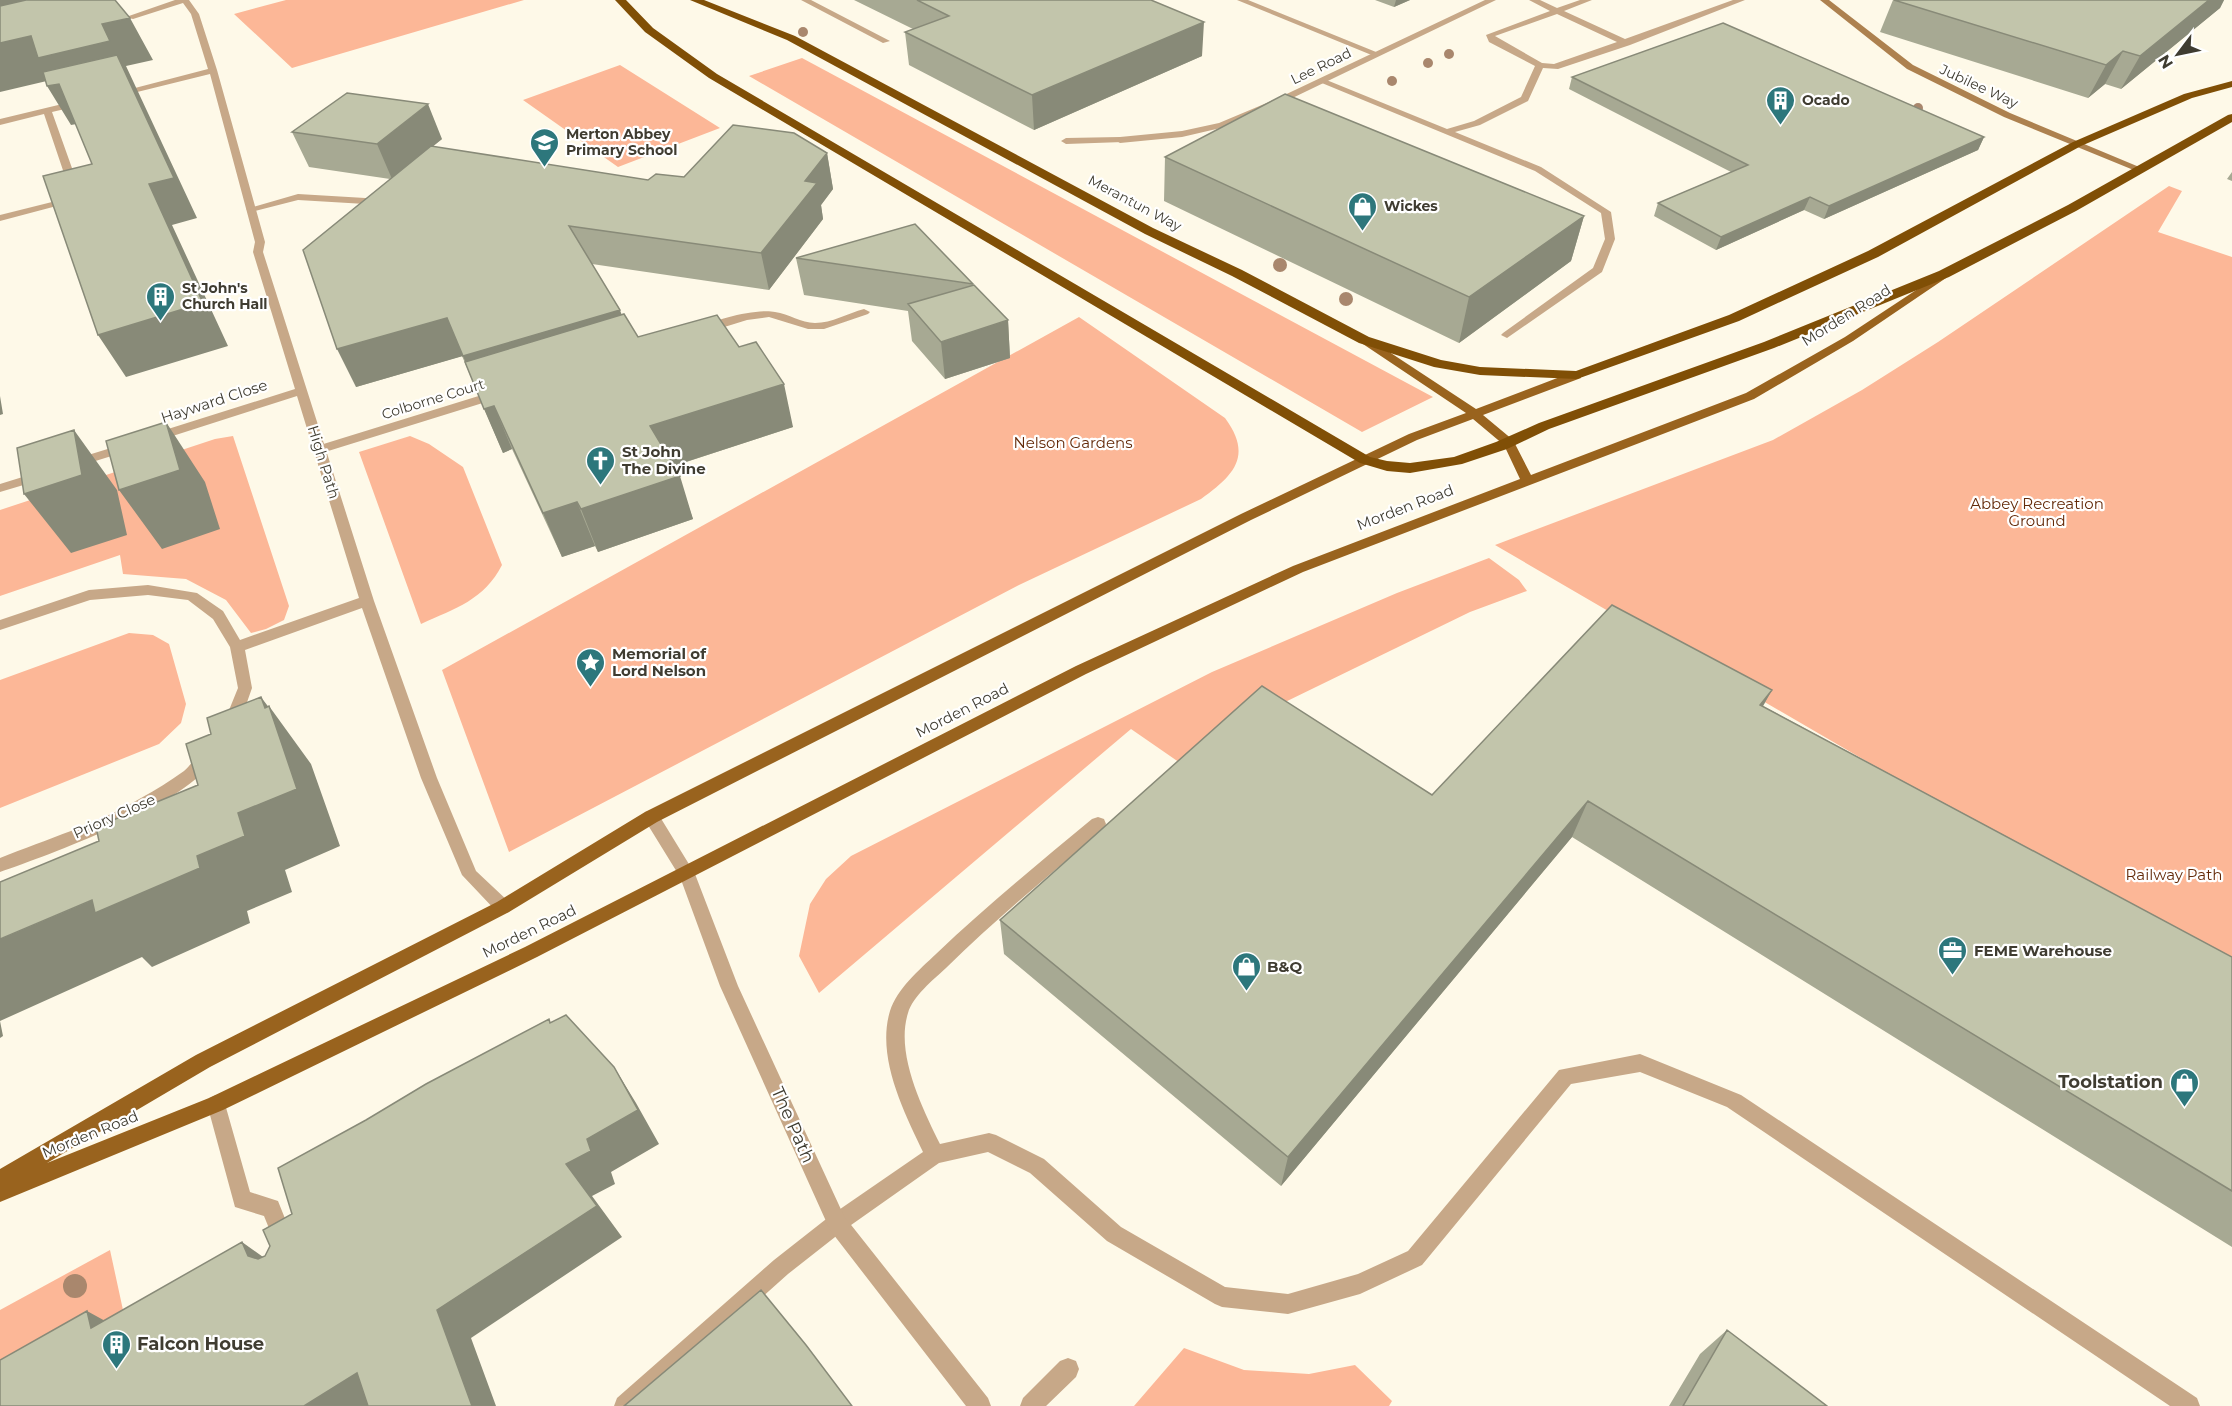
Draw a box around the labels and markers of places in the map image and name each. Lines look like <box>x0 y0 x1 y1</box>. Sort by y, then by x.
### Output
building icon: Ocado <box>1765 84 1797 126</box>
place label: Ocado <box>1802 91 1850 109</box>
place label: Merton Abbey Primary School <box>566 125 677 159</box>
school or university icon: Merton Abbey Primary School <box>529 126 561 168</box>
shop icon: Wickes <box>1347 190 1379 232</box>
place label: Wickes <box>1384 197 1438 215</box>
place label: St John's Church Hall <box>182 279 268 313</box>
building icon: St John's Church Hall <box>145 280 177 322</box>
place label: St John The Divine <box>622 442 706 478</box>
church icon: St John The Divine <box>585 444 617 486</box>
place label: Memorial of Lord Nelson <box>612 644 707 680</box>
place icon: Memorial of Lord Nelson <box>575 646 607 688</box>
office icon: FEME Warehouse <box>1937 934 1969 976</box>
place label: FEME Warehouse <box>1974 941 2112 960</box>
shop icon: B&Q <box>1230 950 1262 992</box>
place label: B&Q <box>1267 957 1302 976</box>
shop icon: Toolstation <box>2168 1066 2200 1108</box>
place label: Toolstation <box>2058 1071 2163 1093</box>
building icon: Falcon House <box>100 1328 132 1370</box>
place label: Falcon House <box>137 1333 264 1355</box>

